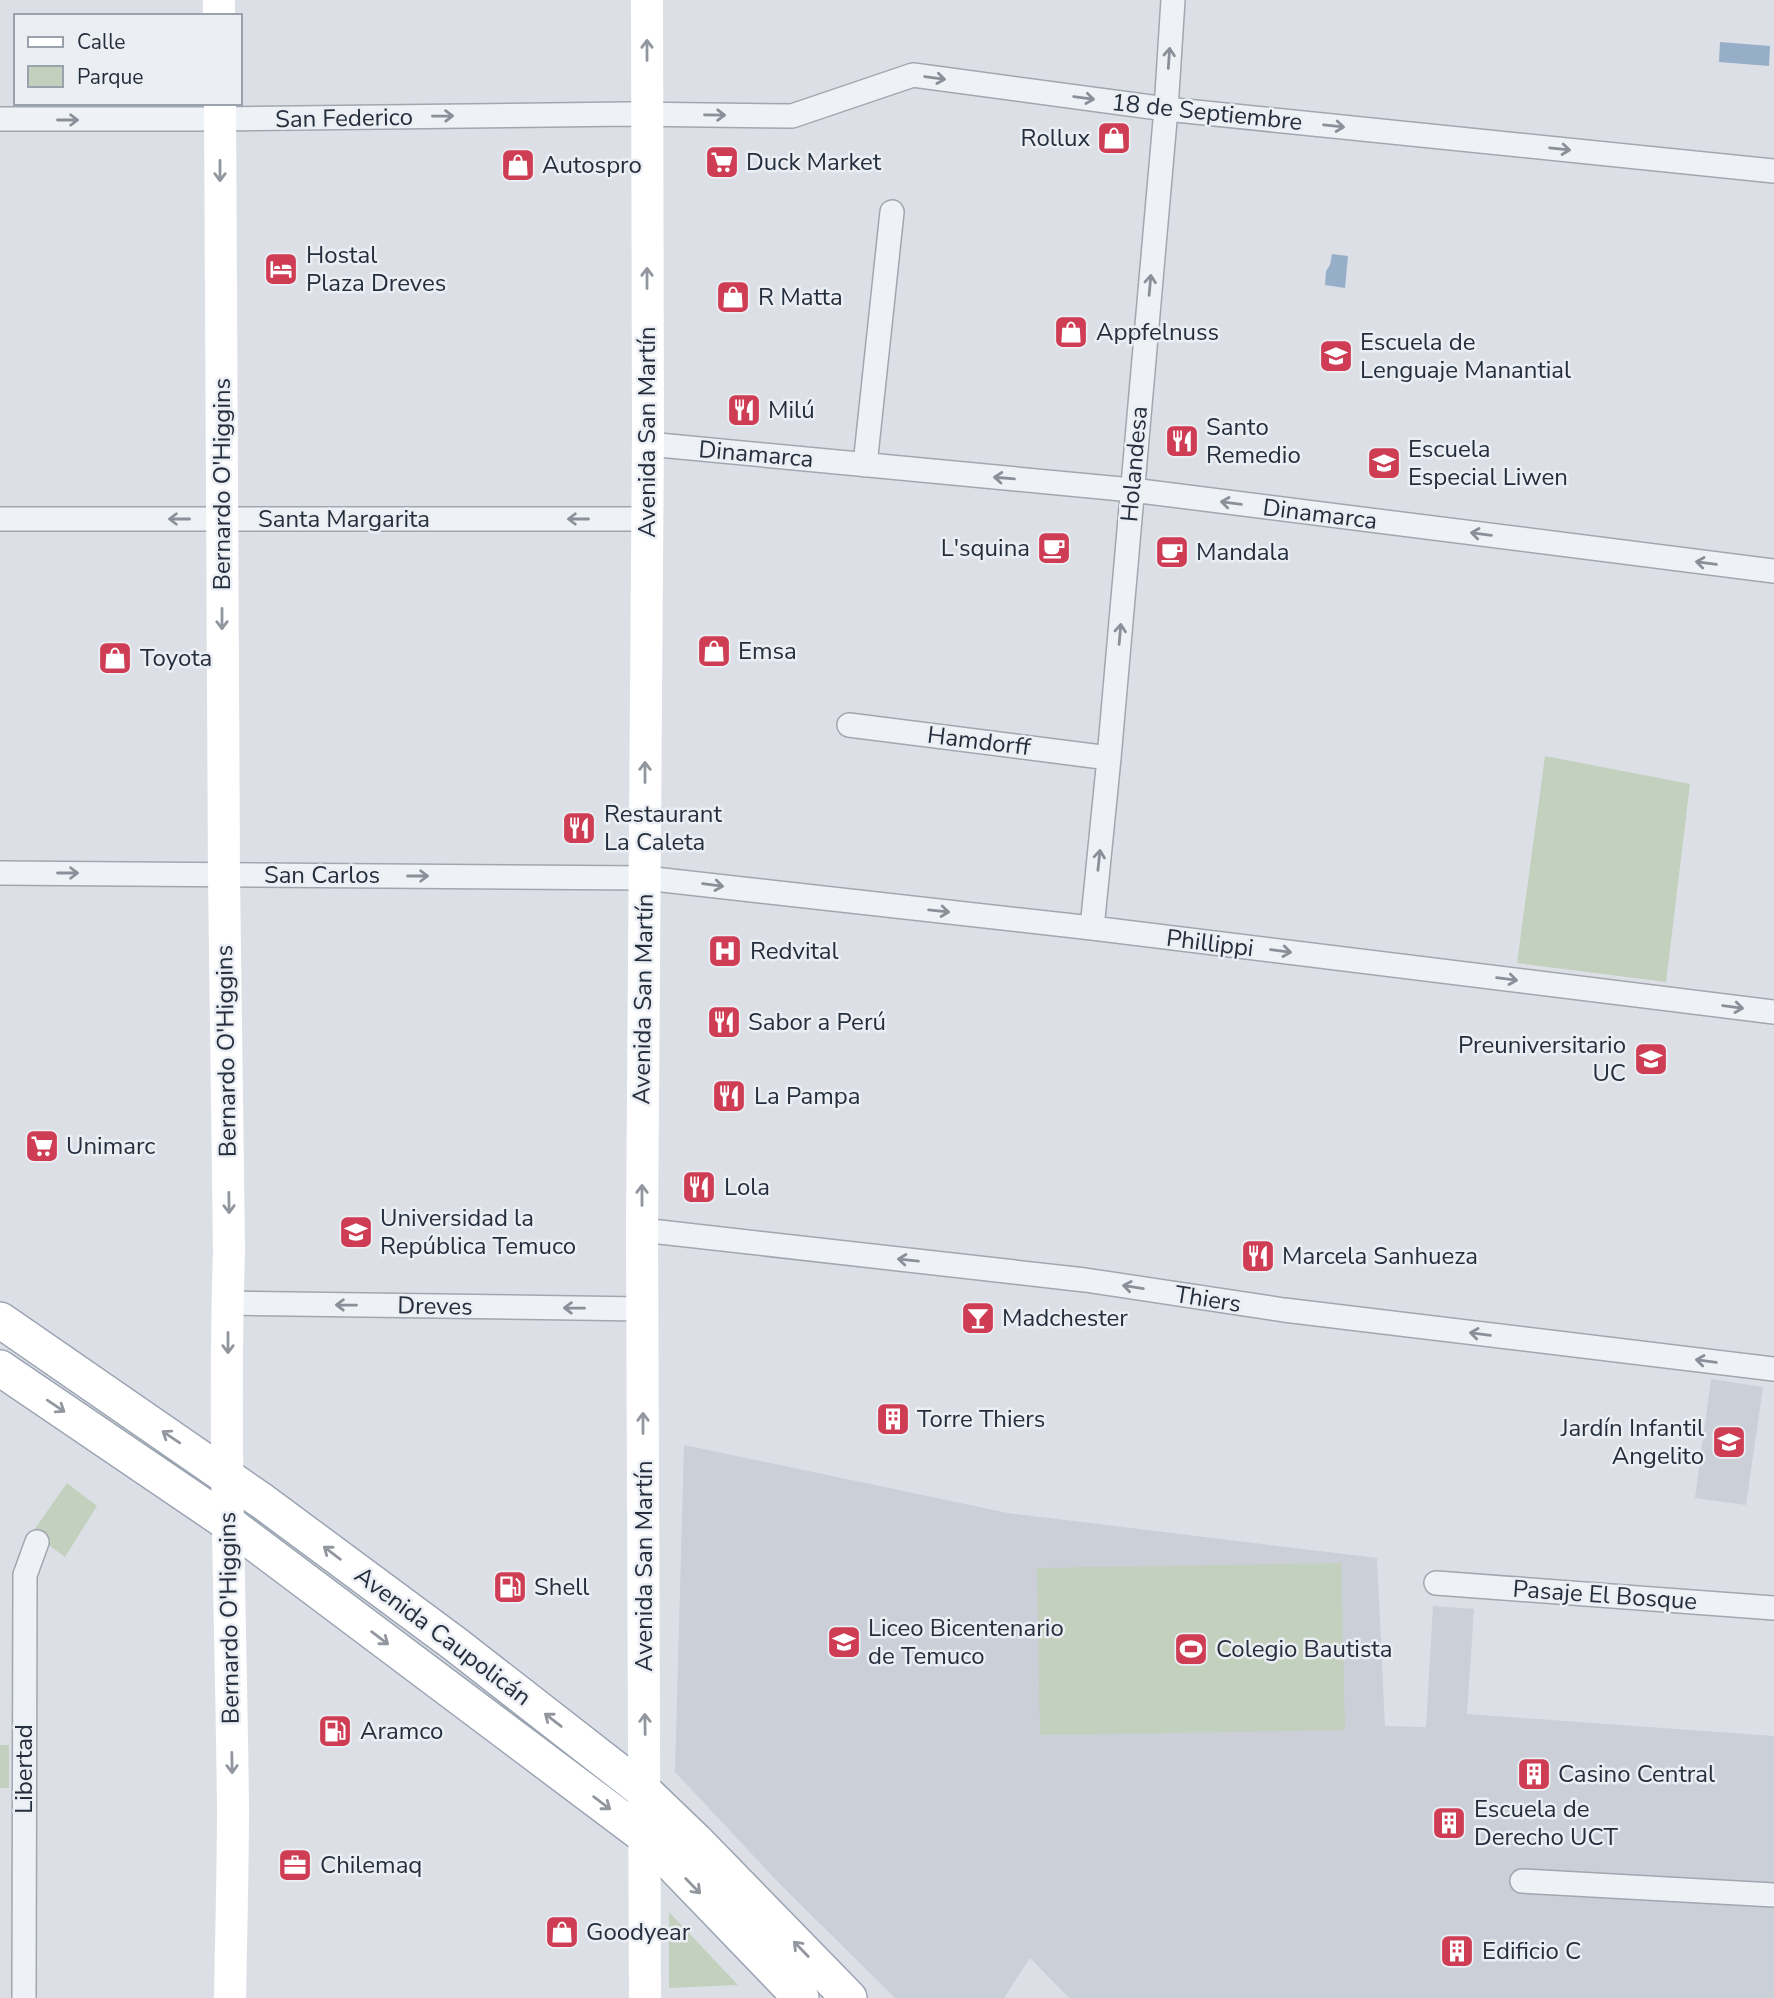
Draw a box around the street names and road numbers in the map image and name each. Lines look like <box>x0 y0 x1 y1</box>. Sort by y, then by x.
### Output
street label: 18 de Septiembre <box>1110 86 1304 138</box>
street label: San Federico <box>275 101 413 135</box>
street label: Avenida San Martín <box>631 326 663 538</box>
street label: Bernardo O'Higgins <box>206 378 238 590</box>
street label: Holandesa <box>1113 405 1155 523</box>
street label: Dinamarca <box>697 433 815 475</box>
street label: Dinamarca <box>1261 491 1379 537</box>
street label: Santa Margarita <box>258 503 430 535</box>
street label: Hamdorff <box>926 719 1033 763</box>
street label: San Carlos <box>264 859 380 891</box>
street label: Avenida San Martín <box>625 893 661 1105</box>
street label: Phillippi <box>1165 922 1255 964</box>
street label: Bernardo O'Higgins <box>208 945 244 1157</box>
street label: Thiers <box>1173 1278 1243 1320</box>
street label: Dreves <box>397 1289 473 1323</box>
street label: Avenida San Martín <box>628 1460 660 1672</box>
street label: Bernardo O'Higgins <box>211 1512 247 1724</box>
street label: Avenida Caupolicán <box>348 1559 538 1713</box>
street label: Pasaje El Bosque <box>1512 1573 1698 1617</box>
street label: Libertad <box>8 1724 40 1814</box>

